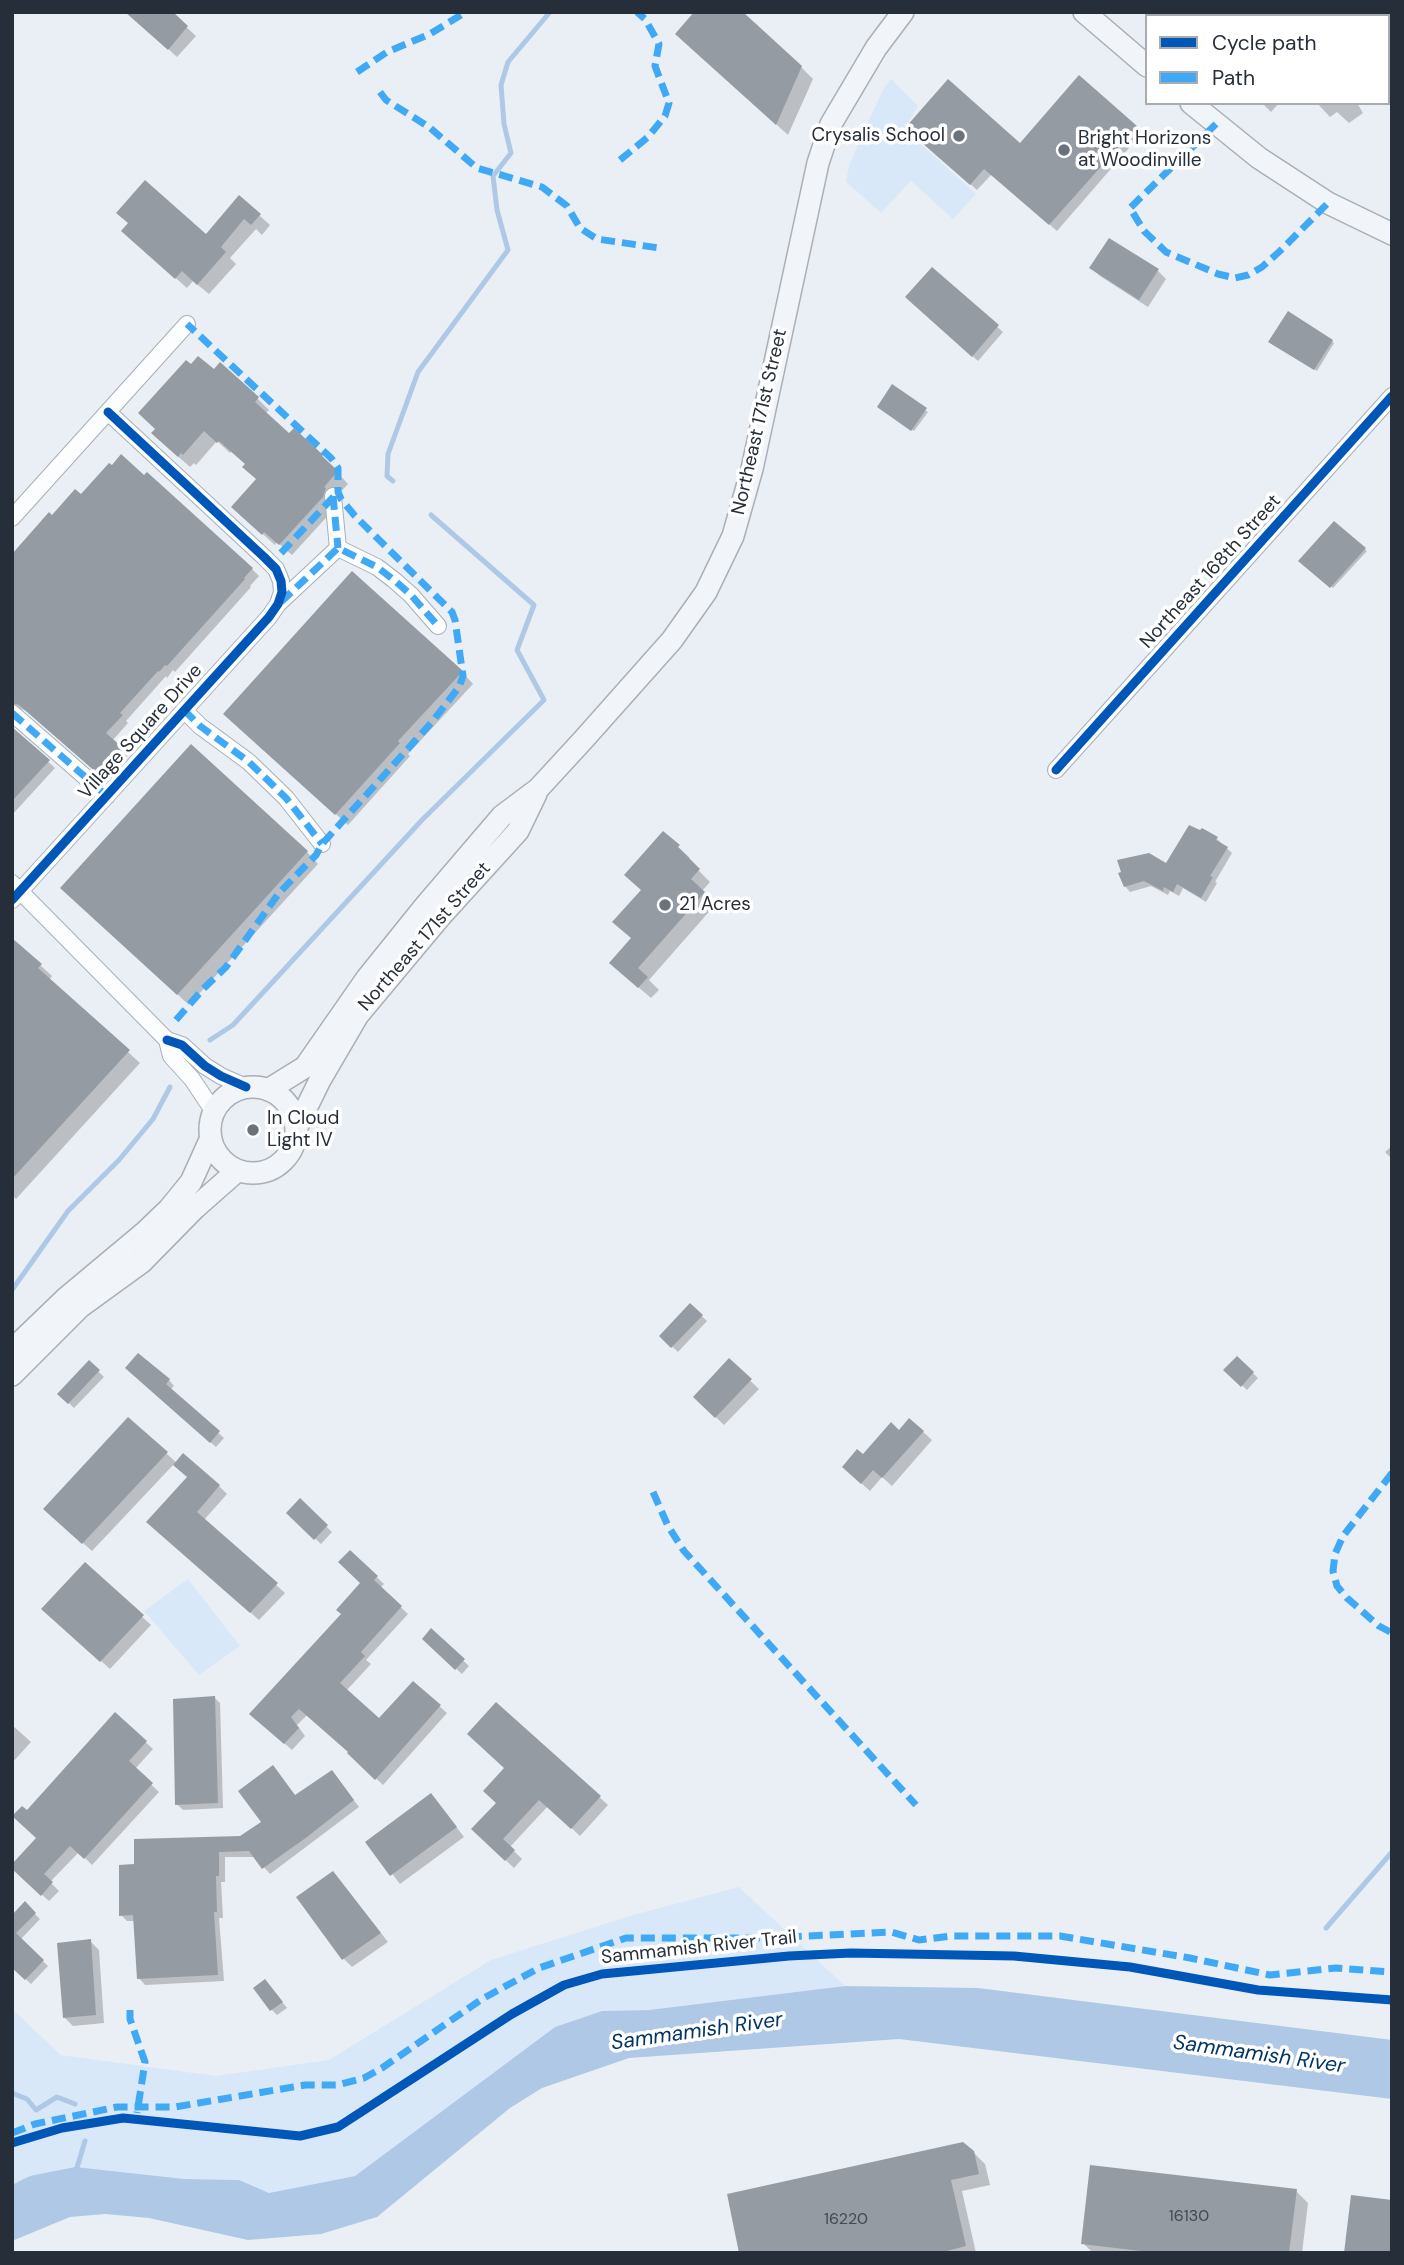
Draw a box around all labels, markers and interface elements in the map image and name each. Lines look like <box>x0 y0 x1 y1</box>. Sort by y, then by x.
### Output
legend <box>1145 14 1390 105</box>
text: Cycle path <box>1212 29 1317 57</box>
text: Path <box>1212 64 1255 92</box>
place label: Crysalis School <box>811 125 945 147</box>
marker: Crysalis School <box>951 128 967 144</box>
place label: Bright Horizons at Woodinville <box>1078 128 1211 172</box>
marker: Bright Horizons at Woodinville <box>1056 142 1072 158</box>
street label: Northeast 171st Street <box>728 327 792 517</box>
street label: Northeast 168th Street <box>1136 490 1286 654</box>
street label: Village Square Drive <box>74 660 208 804</box>
street label: Northeast 171st Street <box>354 858 496 1016</box>
place label: 21 Acres <box>679 894 751 916</box>
marker: 21 Acres <box>657 897 673 913</box>
place label: In Cloud Light IV <box>267 1108 339 1152</box>
marker: In Cloud Light IV <box>245 1122 261 1138</box>
street label: Sammamish River Trail <box>600 1926 798 1970</box>
water label: Sammamish River <box>610 2007 784 2057</box>
water label: Sammamish River <box>1172 2030 1346 2080</box>
house number: 16130 <box>1169 2207 1209 2227</box>
house number: 16220 <box>824 2210 868 2230</box>

